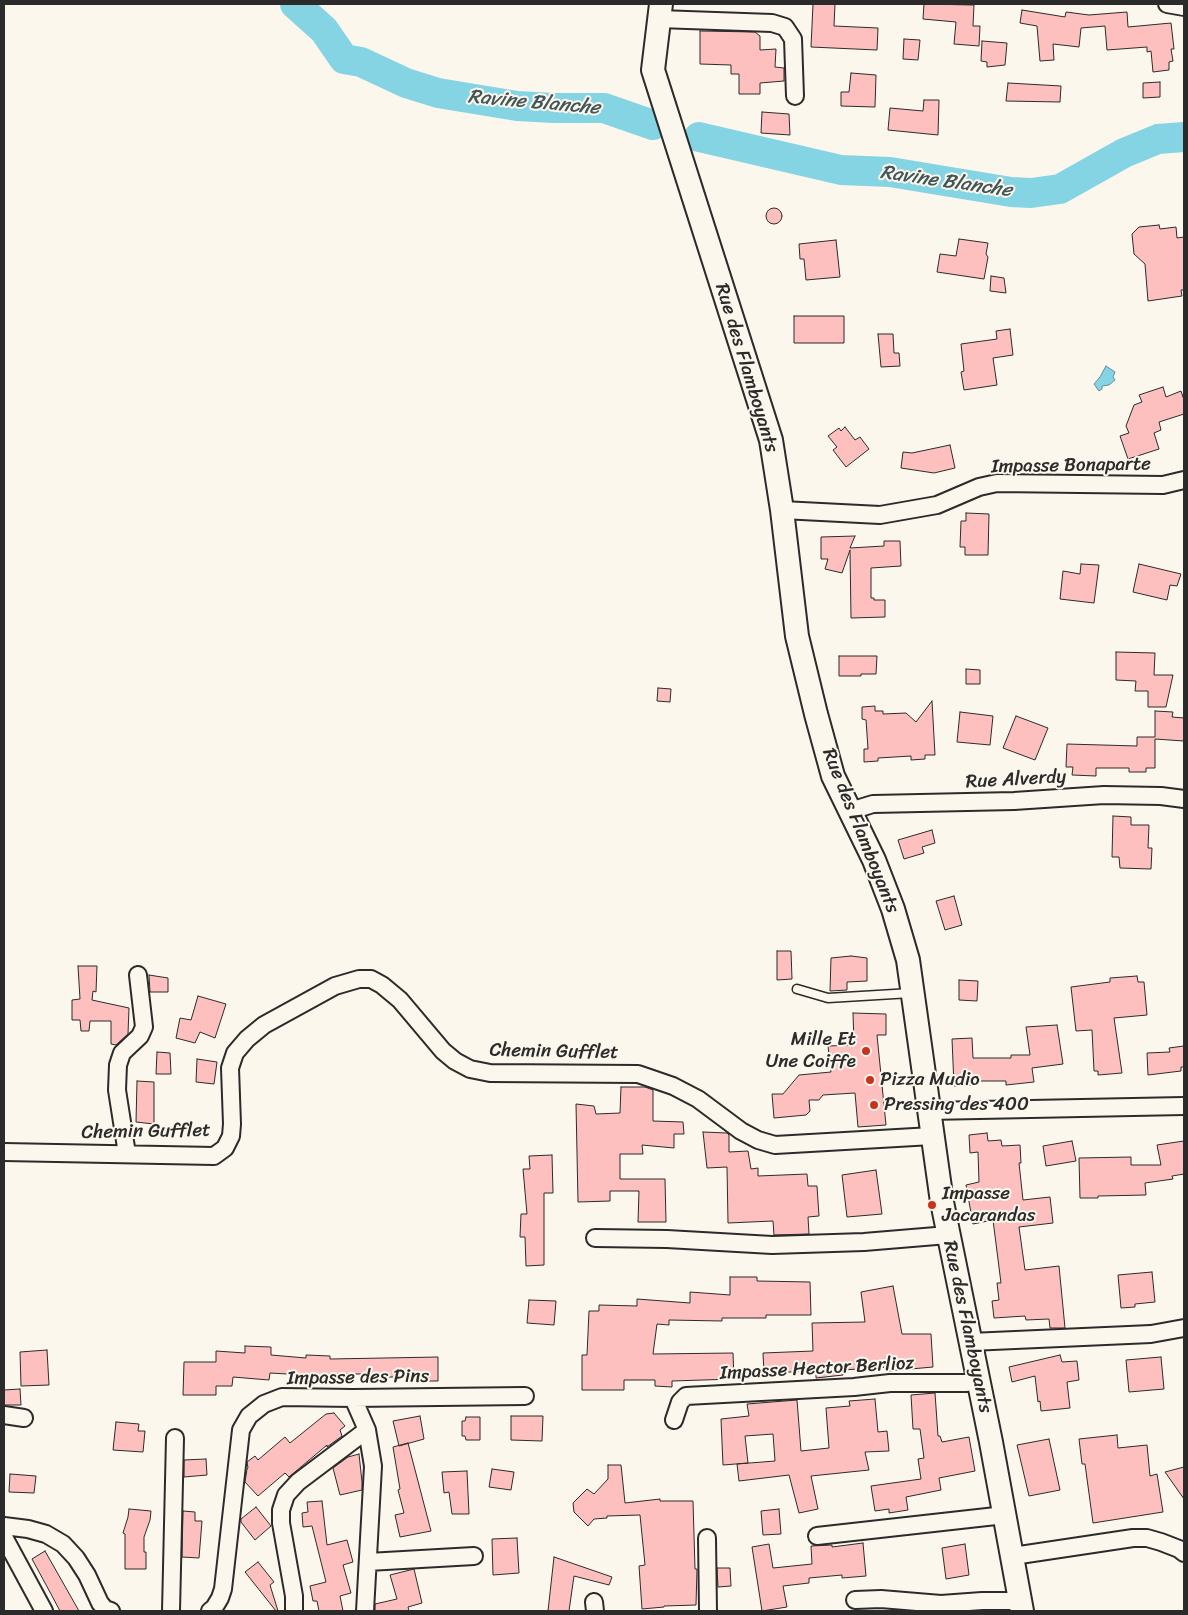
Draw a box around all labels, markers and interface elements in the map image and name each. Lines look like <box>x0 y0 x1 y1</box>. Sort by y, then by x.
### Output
water label: Ravine Blanche <box>467 85 601 121</box>
water label: Ravine Blanche <box>879 161 1013 203</box>
street label: Rue des Flamboyants <box>709 281 783 455</box>
street label: Impasse Bonaparte <box>991 453 1151 479</box>
street label: Rue des Flamboyants <box>817 745 903 917</box>
street label: Rue Alverdy <box>965 766 1067 794</box>
place label: Mille Et Une Coiffe <box>766 1029 856 1073</box>
street label: Chemin Gufflet <box>489 1039 619 1065</box>
marker: Mille Et Une Coiffe <box>860 1045 872 1057</box>
place label: Pizza Mudio <box>880 1069 980 1091</box>
marker: Pizza Mudio <box>864 1074 876 1086</box>
place label: Pressing des 400 <box>884 1094 1029 1116</box>
marker: Pressing des 400 <box>868 1099 880 1111</box>
street label: Chemin Gufflet <box>81 1119 211 1145</box>
place label: Impasse Jacarandas <box>942 1183 1035 1227</box>
marker: Impasse Jacarandas <box>926 1199 938 1211</box>
street label: Rue des Flamboyants <box>938 1239 996 1415</box>
street label: Impasse Hector Berlioz <box>719 1353 915 1385</box>
street label: Impasse des Pins <box>287 1365 429 1391</box>

